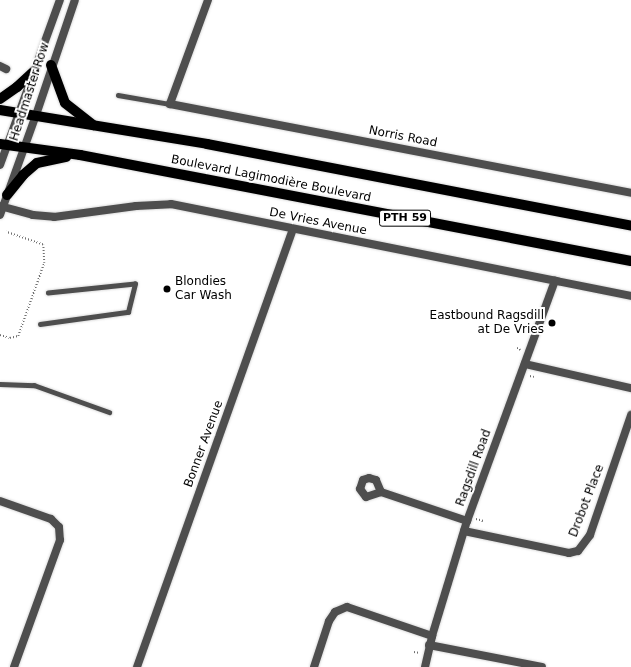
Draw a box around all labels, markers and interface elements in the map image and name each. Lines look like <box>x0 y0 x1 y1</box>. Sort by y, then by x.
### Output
street label: Headmaster Row <box>7 41 53 143</box>
street label: Norris Road <box>368 123 438 151</box>
street label: Boulevard Lagimodière Boulevard <box>170 153 372 205</box>
street label: De Vries Avenue <box>268 205 368 239</box>
road number: PTH 59 <box>379 209 431 227</box>
place label: Blondies Car Wash <box>175 275 232 303</box>
marker: Blondies Car Wash <box>162 284 172 294</box>
place label: Eastbound Ragsdill at De Vries <box>430 309 544 337</box>
marker: Eastbound Ragsdill at De Vries <box>547 318 557 328</box>
street label: Bonner Avenue <box>182 399 226 489</box>
street label: Ragsdill Road <box>453 428 495 508</box>
street label: Drobot Place <box>567 463 607 539</box>

